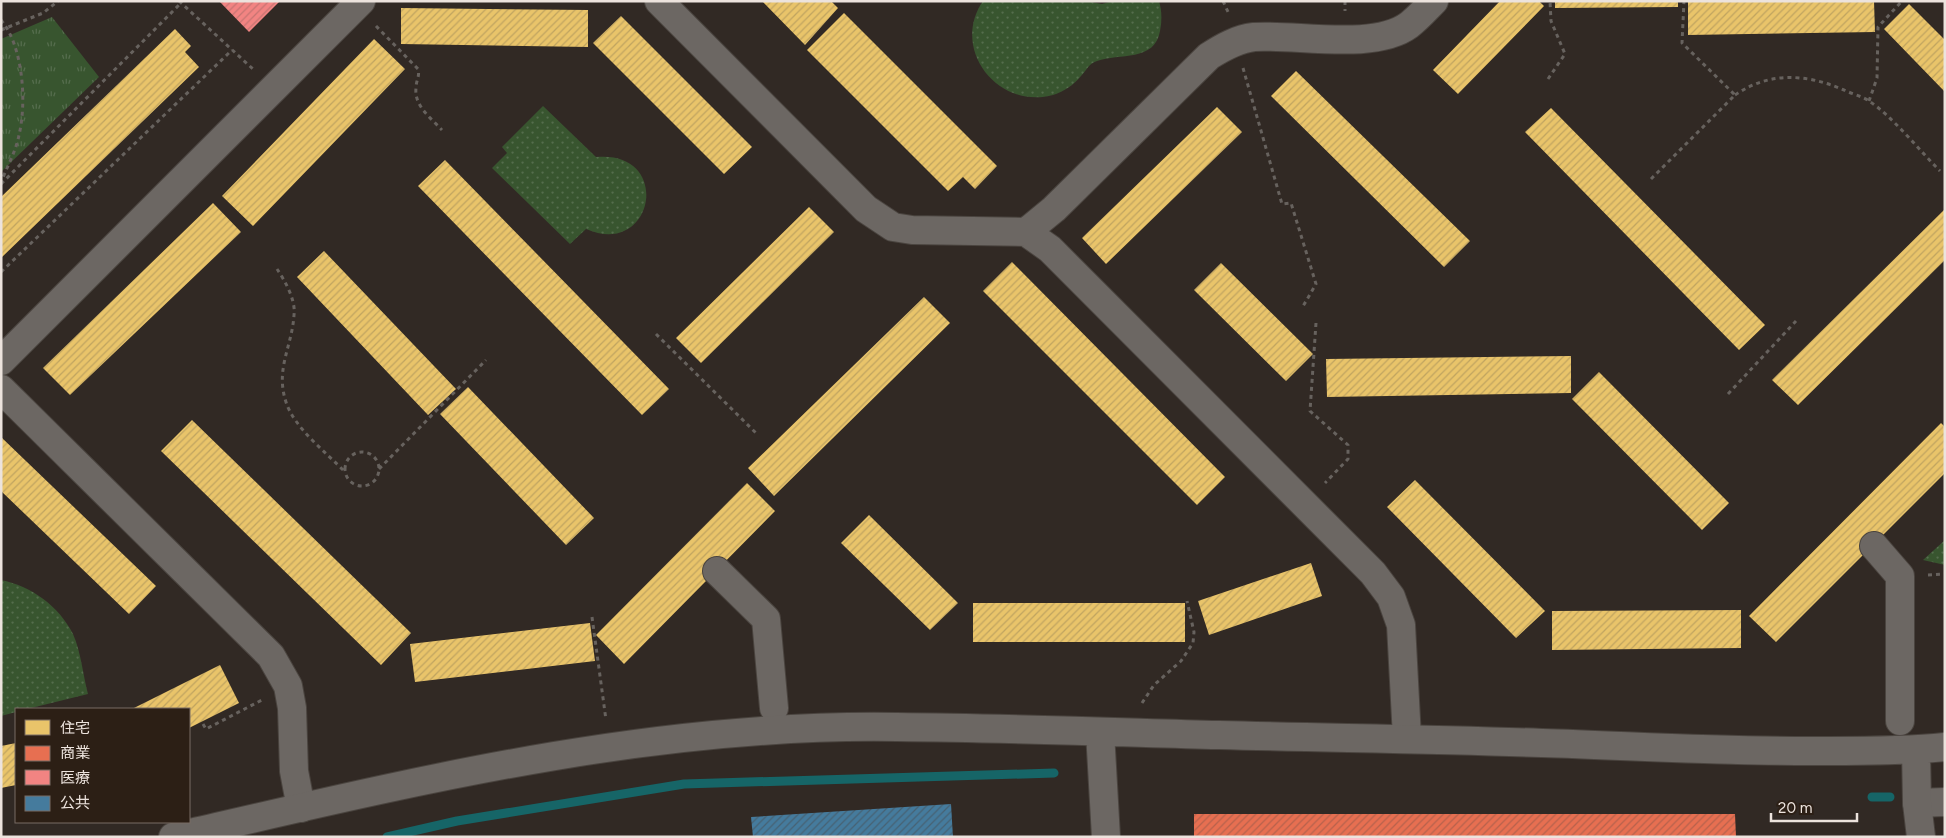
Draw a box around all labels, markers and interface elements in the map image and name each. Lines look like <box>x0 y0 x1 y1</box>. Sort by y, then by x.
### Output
legend <box>15 708 190 823</box>
text: 住宅 <box>60 719 90 737</box>
text: 商業 <box>60 744 90 762</box>
text: 医療 <box>60 769 90 787</box>
scale bar <box>1771 790 1857 822</box>
text: 公共 <box>60 794 90 812</box>
text: 20 m <box>1778 799 1812 817</box>

